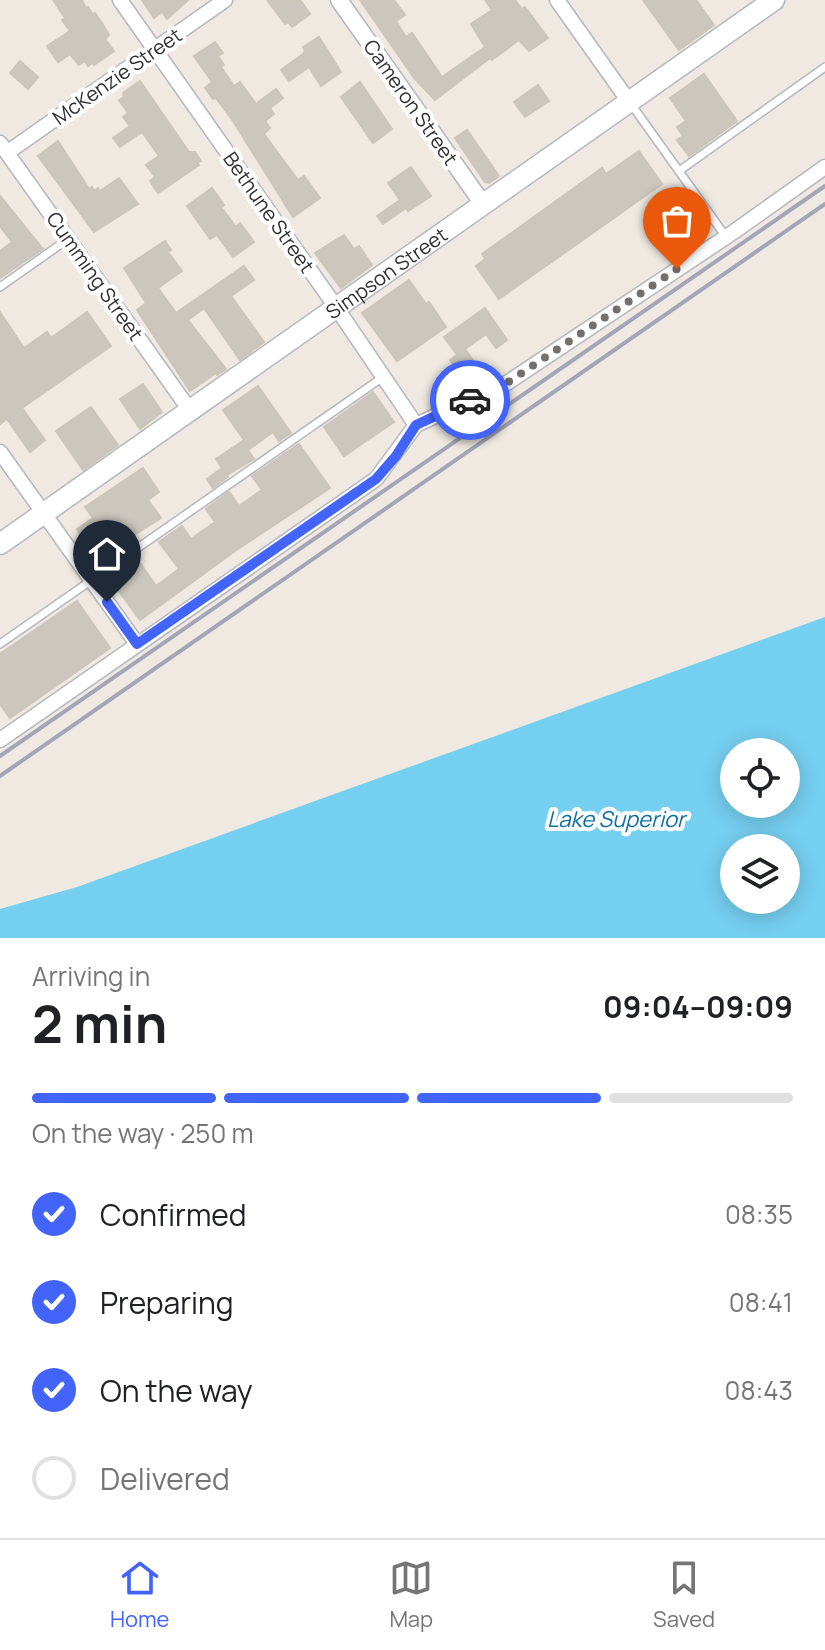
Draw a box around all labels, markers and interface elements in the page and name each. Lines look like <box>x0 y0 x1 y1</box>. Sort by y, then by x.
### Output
street label: McKenzie Street <box>47 21 187 131</box>
street label: Cameron Street <box>358 34 464 170</box>
street label: Bethune Street <box>217 146 321 278</box>
pin <box>643 187 711 269</box>
icon: bag <box>655 199 699 243</box>
street label: Cumming Street <box>41 206 149 346</box>
street label: Simpson Street <box>320 220 452 325</box>
courier <box>430 360 510 440</box>
icon: car <box>448 378 492 422</box>
pin <box>73 520 141 602</box>
icon: home <box>85 532 129 576</box>
map controls <box>720 738 800 914</box>
button: locate <box>720 738 800 818</box>
water label: Lake Superior <box>547 804 688 834</box>
button: layers <box>720 834 800 914</box>
text: Arriving in <box>32 958 150 994</box>
text: 09:04–09:09 <box>603 986 793 1027</box>
text: 2 min <box>32 988 167 1059</box>
text: On the way · 250 m <box>32 1115 254 1151</box>
icon: check <box>32 1192 76 1236</box>
text: Confirmed <box>100 1194 247 1235</box>
text: 08:35 <box>725 1196 793 1232</box>
icon: check <box>32 1280 76 1324</box>
text: Preparing <box>100 1282 234 1323</box>
text: 08:41 <box>729 1284 793 1320</box>
icon: check <box>32 1368 76 1412</box>
text: On the way <box>100 1370 253 1411</box>
text: 08:43 <box>725 1372 793 1408</box>
text: Delivered <box>100 1458 230 1499</box>
tab: Home <box>110 1556 169 1634</box>
tab: Map <box>389 1556 433 1634</box>
tab: Saved <box>653 1556 715 1634</box>

